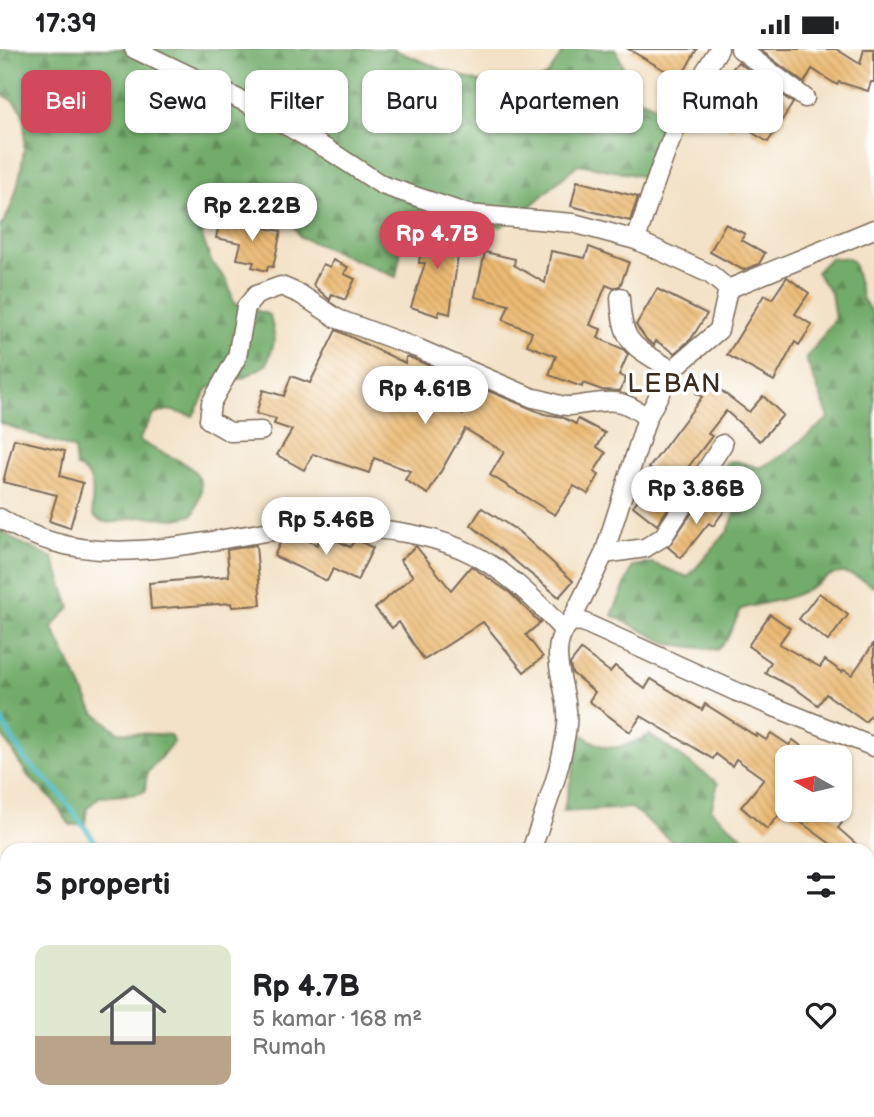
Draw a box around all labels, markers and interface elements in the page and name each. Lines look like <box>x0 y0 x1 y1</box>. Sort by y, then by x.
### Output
text: 17:39 <box>35 9 97 40</box>
chip: Beli <box>21 70 111 133</box>
chip: Sewa <box>125 70 231 133</box>
chip: Filter <box>245 70 348 133</box>
chip: Baru <box>362 70 462 133</box>
chip: Apartemen <box>476 70 643 133</box>
chip: Rumah <box>657 70 783 133</box>
pin: Rp 2.22B <box>180 183 324 243</box>
text: Rp 2.22B <box>203 192 301 220</box>
pin: Rp 4.7B <box>372 211 502 271</box>
text: Rp 4.7B <box>396 220 478 248</box>
pin: Rp 4.61B <box>353 367 497 426</box>
district label: LEBAN <box>627 369 723 400</box>
text: Rp 4.61B <box>378 375 472 403</box>
pin: Rp 3.86B <box>624 467 768 526</box>
text: Rp 3.86B <box>647 475 745 503</box>
pin: Rp 5.46B <box>254 497 398 557</box>
text: Rp 5.46B <box>277 506 375 534</box>
north arrow <box>775 745 852 823</box>
map controls <box>775 745 852 822</box>
icon: filters <box>802 866 840 904</box>
text: 5 properti <box>35 867 170 903</box>
text: Rp 4.7B <box>252 969 360 1005</box>
icon: home <box>91 973 175 1057</box>
icon: heart <box>802 996 840 1034</box>
text: 5 kamar · 168 m² <box>252 1005 422 1033</box>
text: Rumah <box>252 1033 326 1061</box>

